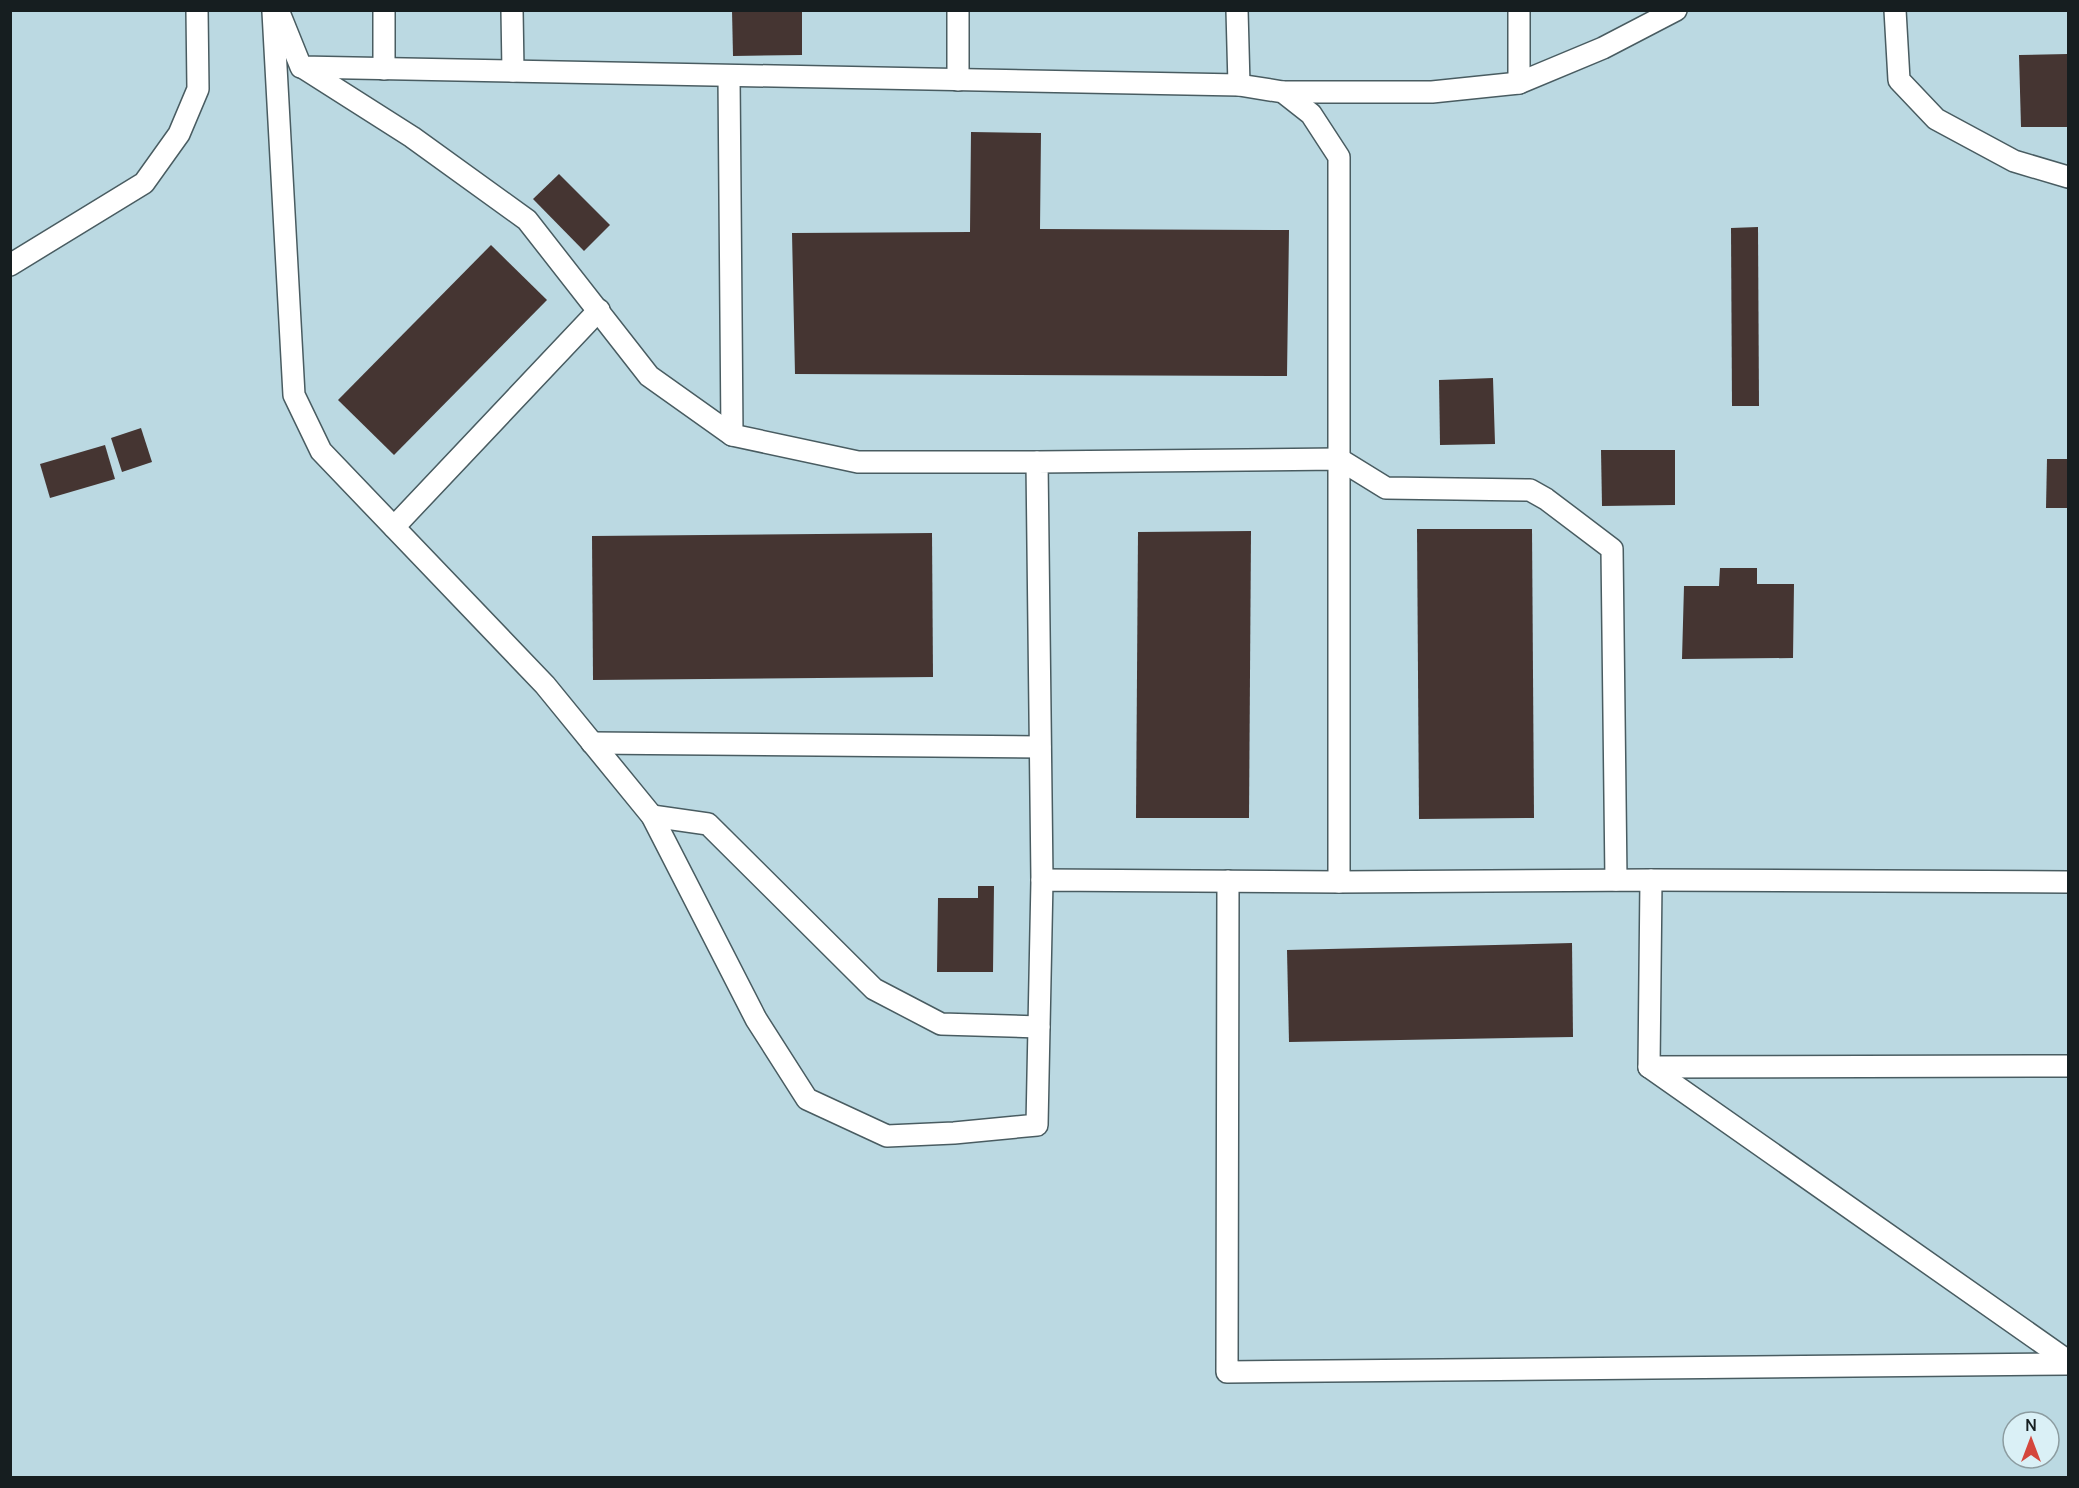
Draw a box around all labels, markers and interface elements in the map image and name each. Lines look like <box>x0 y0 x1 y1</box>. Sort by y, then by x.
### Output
north arrow <box>2001 1410 2061 1470</box>
text: N <box>2025 1414 2037 1436</box>

